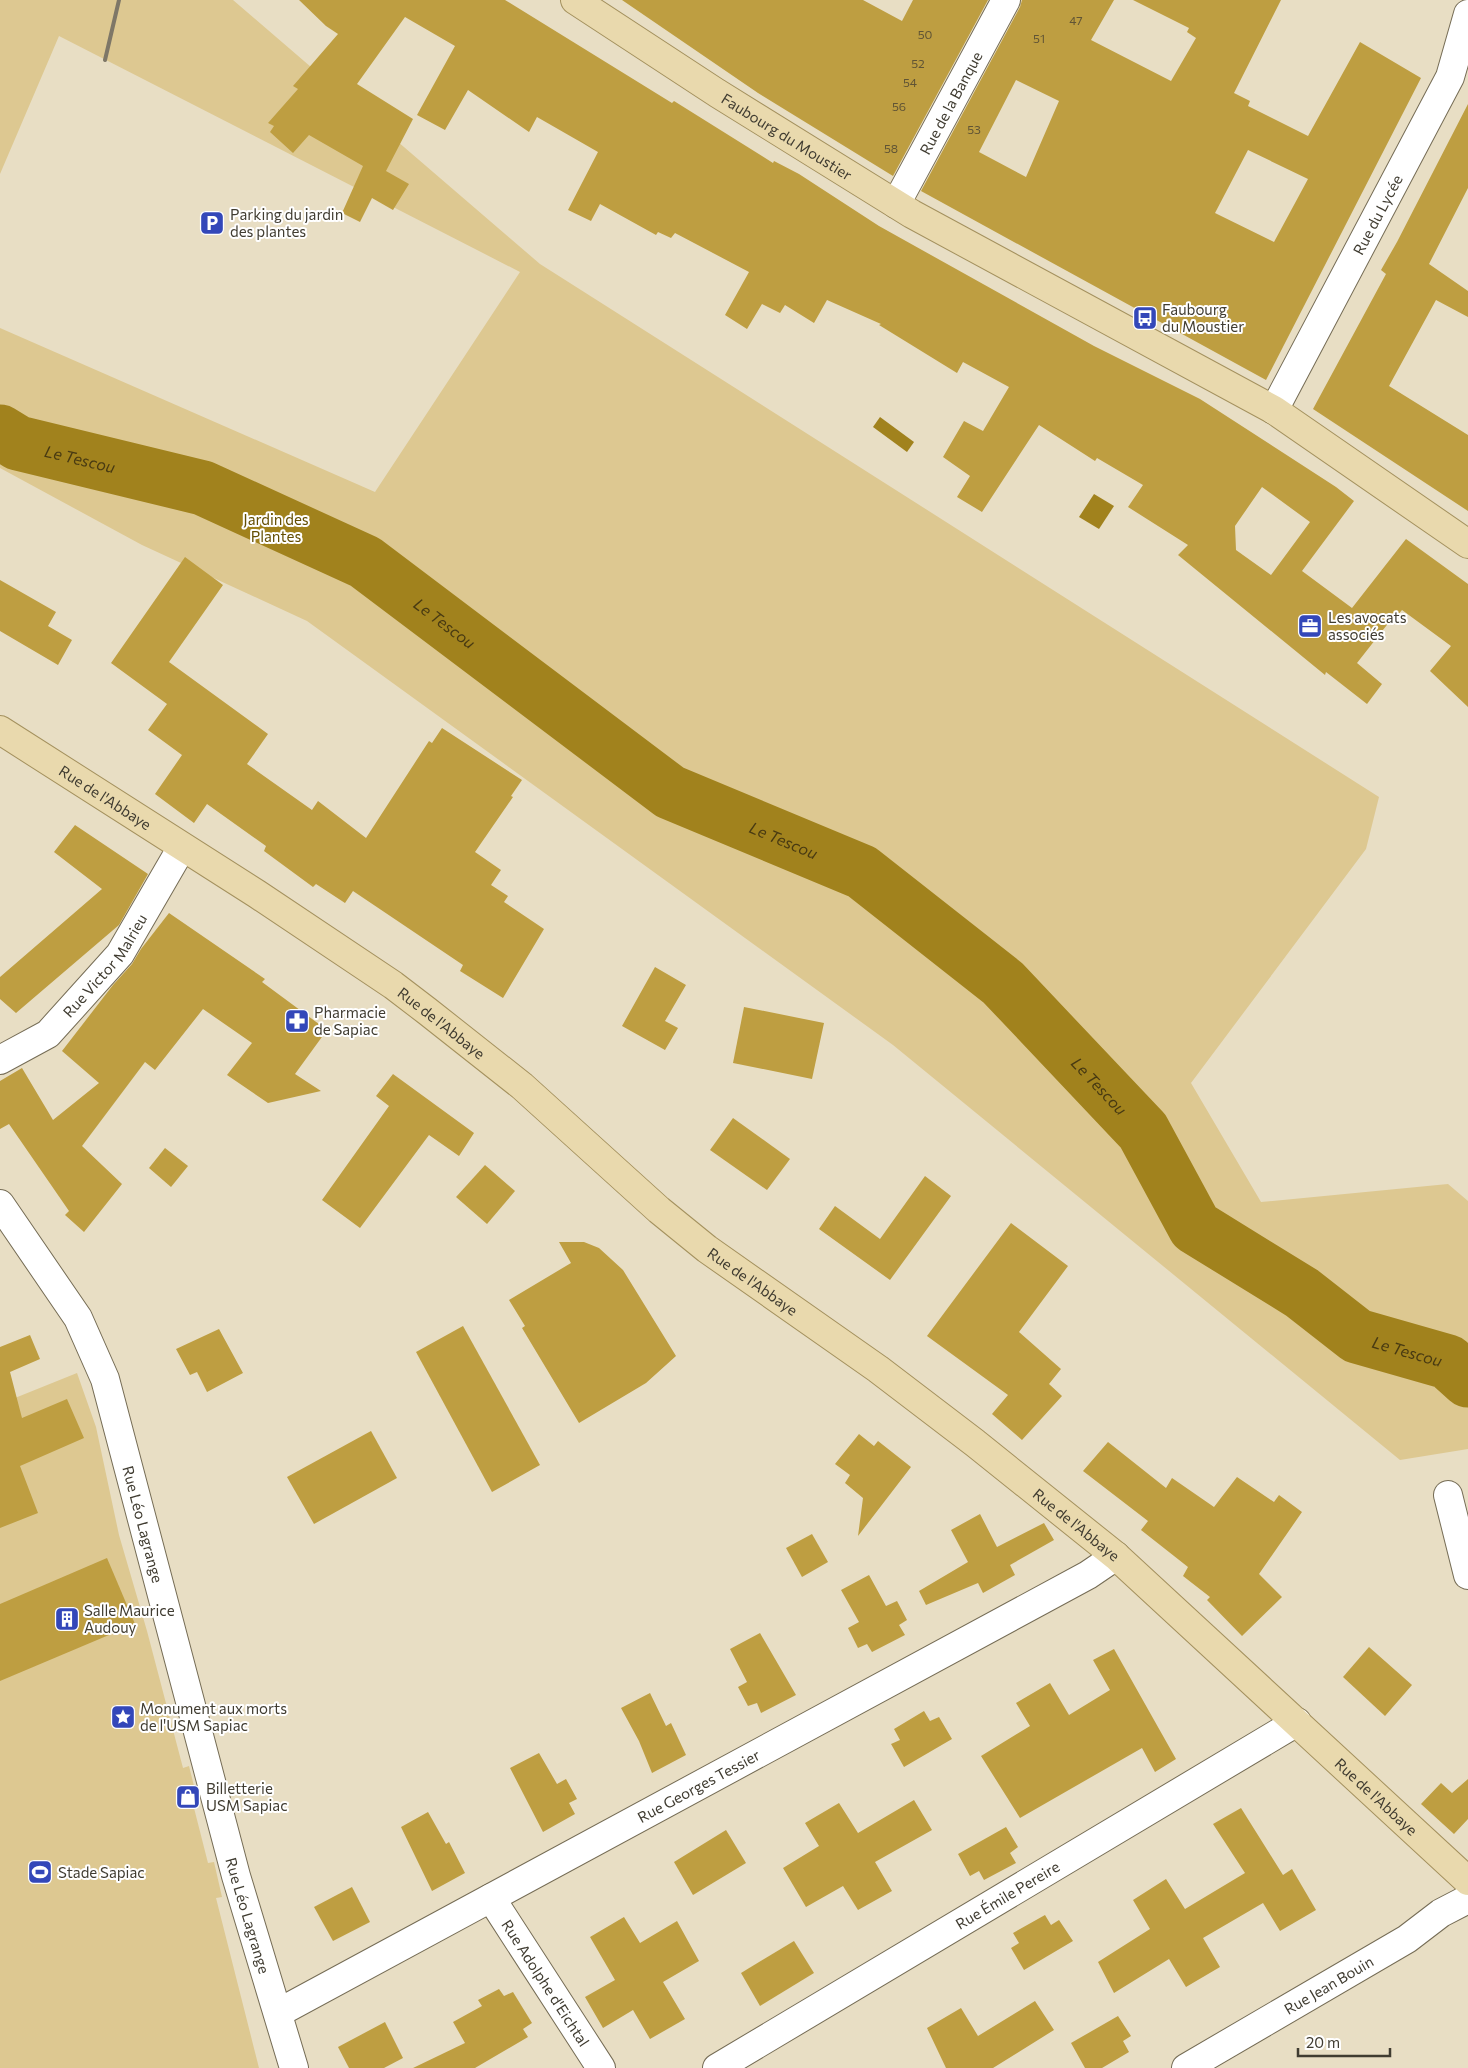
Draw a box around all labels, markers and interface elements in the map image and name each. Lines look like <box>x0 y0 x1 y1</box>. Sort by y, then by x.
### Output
house number: 47 <box>1069 13 1083 27</box>
house number: 50 <box>918 27 933 41</box>
house number: 51 <box>1033 31 1045 45</box>
street label: Rue de la Banque <box>916 48 986 157</box>
house number: 52 <box>911 56 925 70</box>
house number: 54 <box>903 75 917 89</box>
street label: Faubourg du Moustier <box>718 89 855 184</box>
house number: 56 <box>892 99 906 113</box>
house number: 53 <box>967 122 981 136</box>
house number: 58 <box>884 141 898 155</box>
street label: Rue du Lycée <box>1349 171 1406 258</box>
place label: Parking du jardin des plantes <box>230 205 343 240</box>
parking icon: Parking du jardin des plantes <box>199 210 225 236</box>
place label: Faubourg du Moustier <box>1162 300 1244 335</box>
bus stop icon: Faubourg du Moustier <box>1132 305 1158 331</box>
water label: Le Tescou <box>43 440 117 476</box>
park label: Jardin des Plantes <box>243 510 309 545</box>
water label: Le Tescou <box>411 593 480 652</box>
place label: Les avocats associés <box>1328 608 1407 643</box>
office icon: Les avocats associés <box>1297 613 1323 639</box>
street label: Rue de l'Abbaye <box>56 761 155 833</box>
water label: Le Tescou <box>747 817 821 862</box>
street label: Rue Victor Malrieu <box>59 910 150 1021</box>
street label: Rue de l'Abbaye <box>394 983 489 1062</box>
place label: Pharmacie de Sapiac <box>314 1003 386 1038</box>
pharmacy icon: Pharmacie de Sapiac <box>284 1008 310 1034</box>
water label: Le Tescou <box>1068 1053 1132 1118</box>
street label: Rue de l'Abbaye <box>704 1243 801 1319</box>
water label: Le Tescou <box>1370 1331 1445 1369</box>
street label: Rue Léo Lagrange <box>119 1464 167 1585</box>
street label: Rue de l'Abbaye <box>1030 1484 1124 1565</box>
place label: Salle Maurice Audouy <box>84 1601 175 1636</box>
building icon: Salle Maurice Audouy <box>54 1606 80 1632</box>
place label: Monument aux morts de l'USM Sapiac <box>140 1699 287 1734</box>
place icon: Monument aux morts de l'USM Sapiac <box>110 1704 136 1730</box>
street label: Rue Georges Tessier <box>634 1745 763 1826</box>
street label: Rue de l'Abbaye <box>1331 1754 1421 1839</box>
place label: Billetterie USM Sapiac <box>206 1779 288 1814</box>
shop icon: Billetterie USM Sapiac <box>175 1784 201 1810</box>
street label: Rue Léo Lagrange <box>222 1855 274 1976</box>
street label: Rue Émile Pereire <box>952 1857 1063 1933</box>
sports icon: Stade Sapiac <box>27 1859 53 1885</box>
place label: Stade Sapiac <box>58 1863 145 1881</box>
street label: Rue Adolphe d'Eichtal <box>498 1916 593 2049</box>
street label: Rue Jean Bouin <box>1281 1952 1376 2018</box>
scale bar <box>1298 2026 1390 2058</box>
text: 20 m <box>1306 2033 1340 2051</box>

